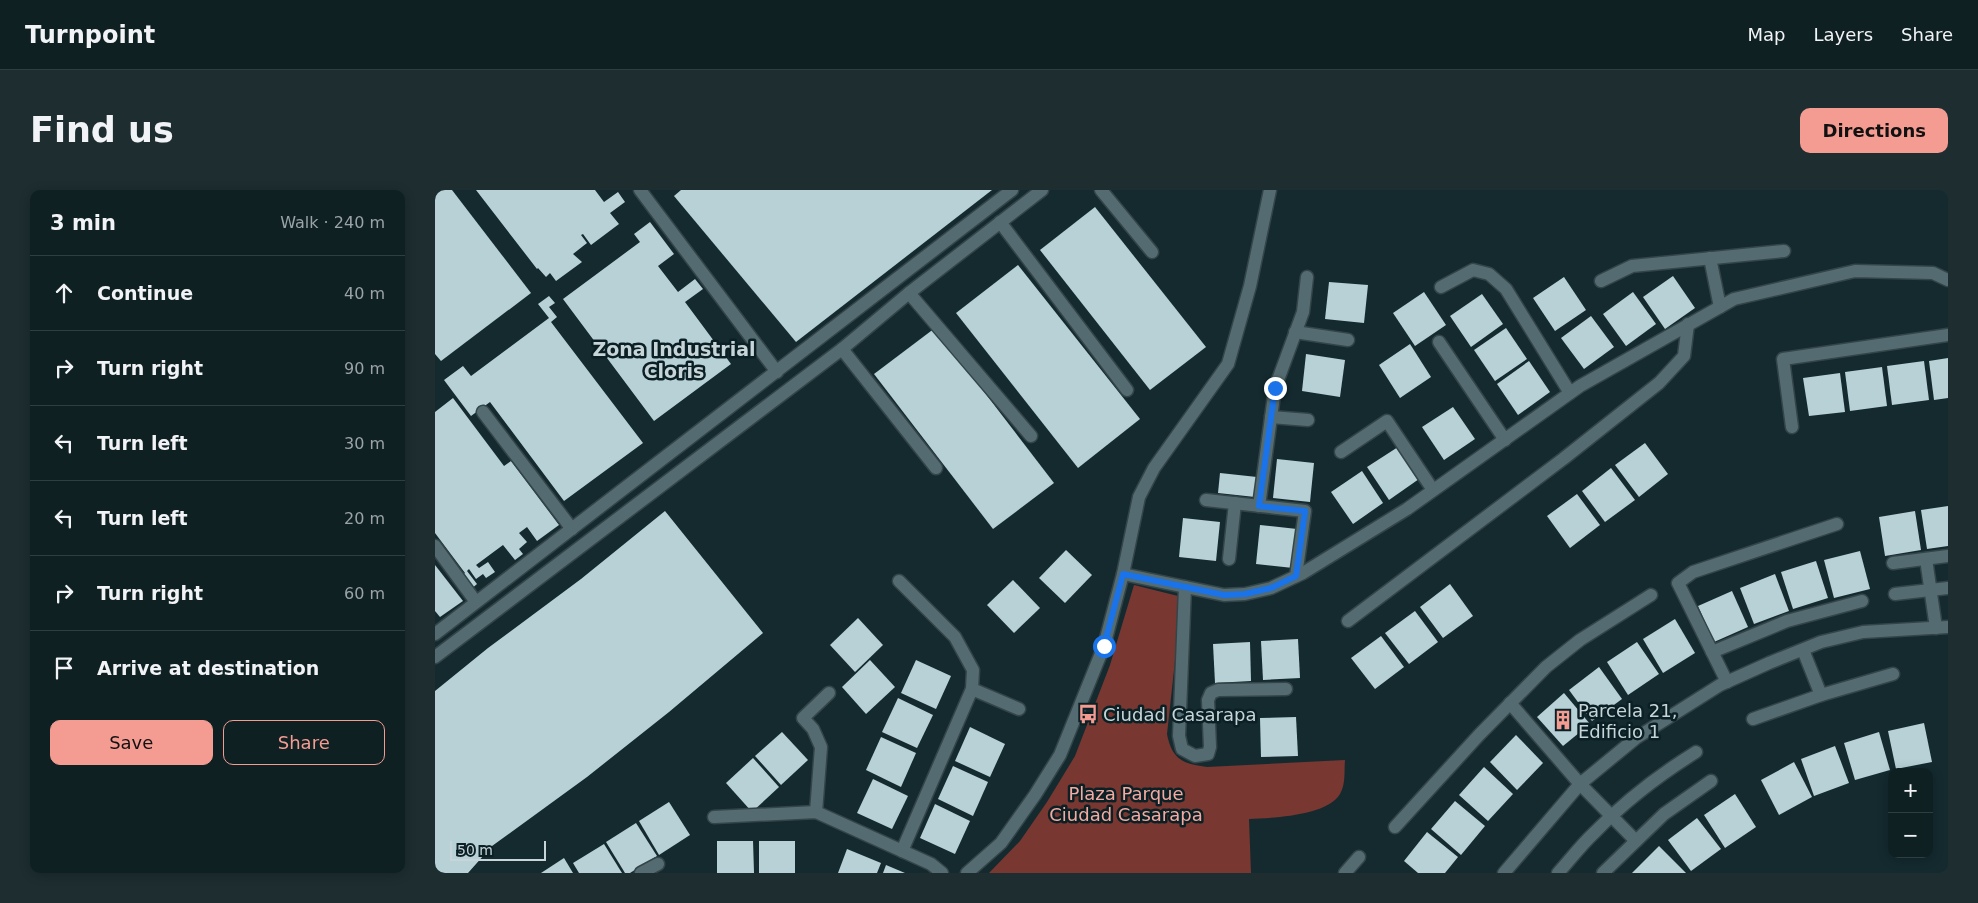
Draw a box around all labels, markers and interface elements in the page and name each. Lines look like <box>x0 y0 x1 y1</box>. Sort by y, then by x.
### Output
text: Turnpoint <box>25 21 155 49</box>
text: Map <box>1747 24 1785 45</box>
text: Layers <box>1813 24 1873 45</box>
text: Share <box>1901 24 1953 45</box>
button: Directions <box>1800 108 1948 153</box>
text: Find us <box>30 110 174 150</box>
text: 3 min <box>50 211 116 235</box>
text: Walk · 240 m <box>280 213 385 232</box>
icon: ahead <box>50 279 78 307</box>
text: Continue <box>97 282 193 304</box>
text: 40 m <box>344 284 385 303</box>
district label: Zona Industrial Cloris <box>592 338 756 382</box>
icon: right <box>50 354 78 382</box>
text: Turn right <box>97 357 203 379</box>
text: 90 m <box>344 359 385 378</box>
route end <box>1264 377 1287 400</box>
icon: left <box>50 429 78 457</box>
text: Turn left <box>97 432 188 454</box>
text: 30 m <box>344 434 385 453</box>
icon: left <box>50 504 78 532</box>
text: Turn left <box>97 507 188 529</box>
text: 20 m <box>344 509 385 528</box>
icon: right <box>50 579 78 607</box>
text: Turn right <box>97 582 203 604</box>
text: 60 m <box>344 584 385 603</box>
route start <box>1093 635 1116 658</box>
icon: arrive <box>50 654 78 682</box>
text: Arrive at destination <box>97 657 319 679</box>
place label: Parcela 21, Edificio 1 <box>1578 700 1677 742</box>
bus stop icon: Ciudad Casarapa <box>1077 703 1099 725</box>
place label: Ciudad Casarapa <box>1103 704 1256 725</box>
building icon: Parcela 21, Edificio 1 <box>1552 709 1574 731</box>
button: Save <box>50 720 213 765</box>
button: Share <box>223 720 385 765</box>
map controls <box>1888 768 1933 858</box>
button: + <box>1888 768 1933 813</box>
park label: Plaza Parque Ciudad Casarapa <box>1049 783 1203 825</box>
button: − <box>1888 813 1933 858</box>
scale bar <box>450 838 546 861</box>
text: 50 m <box>457 842 493 858</box>

